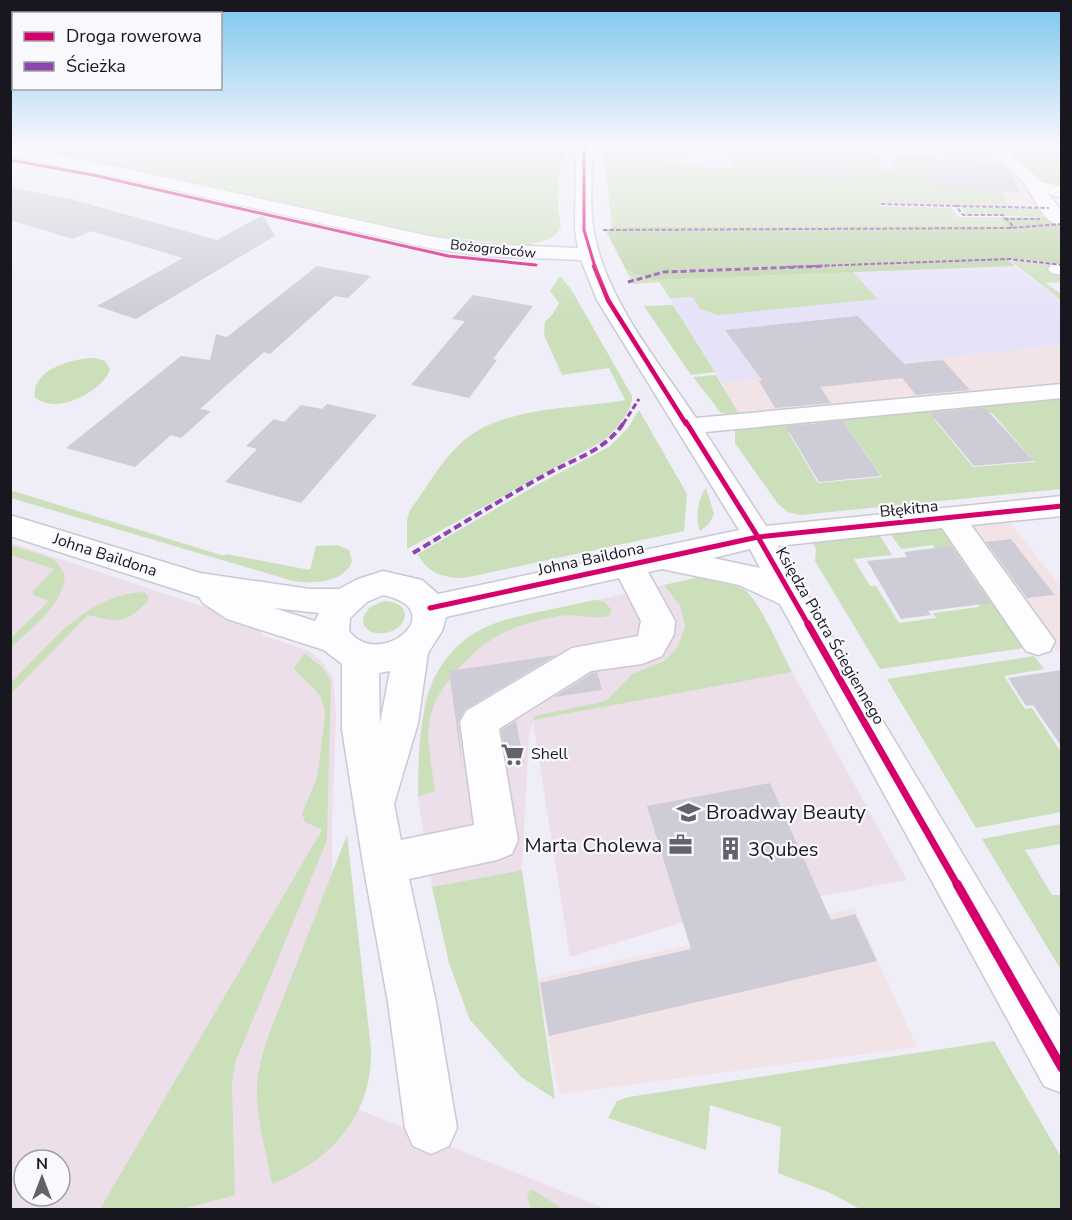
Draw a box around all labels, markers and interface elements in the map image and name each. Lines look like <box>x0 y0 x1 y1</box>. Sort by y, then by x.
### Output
legend <box>12 12 222 90</box>
text: Droga rowerowa <box>66 24 202 48</box>
text: Ścieżka <box>66 54 126 78</box>
street label: Bożogrobców <box>449 235 537 263</box>
street label: Błękitna <box>879 495 939 523</box>
street label: Johna Baildona <box>49 527 160 582</box>
street label: Johna Baildona <box>535 537 646 581</box>
street label: Księdza Piotra Ściegiennego <box>770 543 890 729</box>
supermarket icon: Shell <box>500 741 526 767</box>
place label: Shell <box>531 743 568 765</box>
school or university icon: Broadway Beauty <box>675 799 701 825</box>
place label: Broadway Beauty <box>706 799 867 826</box>
place label: Marta Cholewa <box>524 832 662 859</box>
office icon: Marta Cholewa <box>667 832 693 858</box>
building icon: 3Qubes <box>717 836 743 862</box>
place label: 3Qubes <box>748 836 818 863</box>
north arrow <box>12 1148 72 1208</box>
text: N <box>36 1153 48 1175</box>

